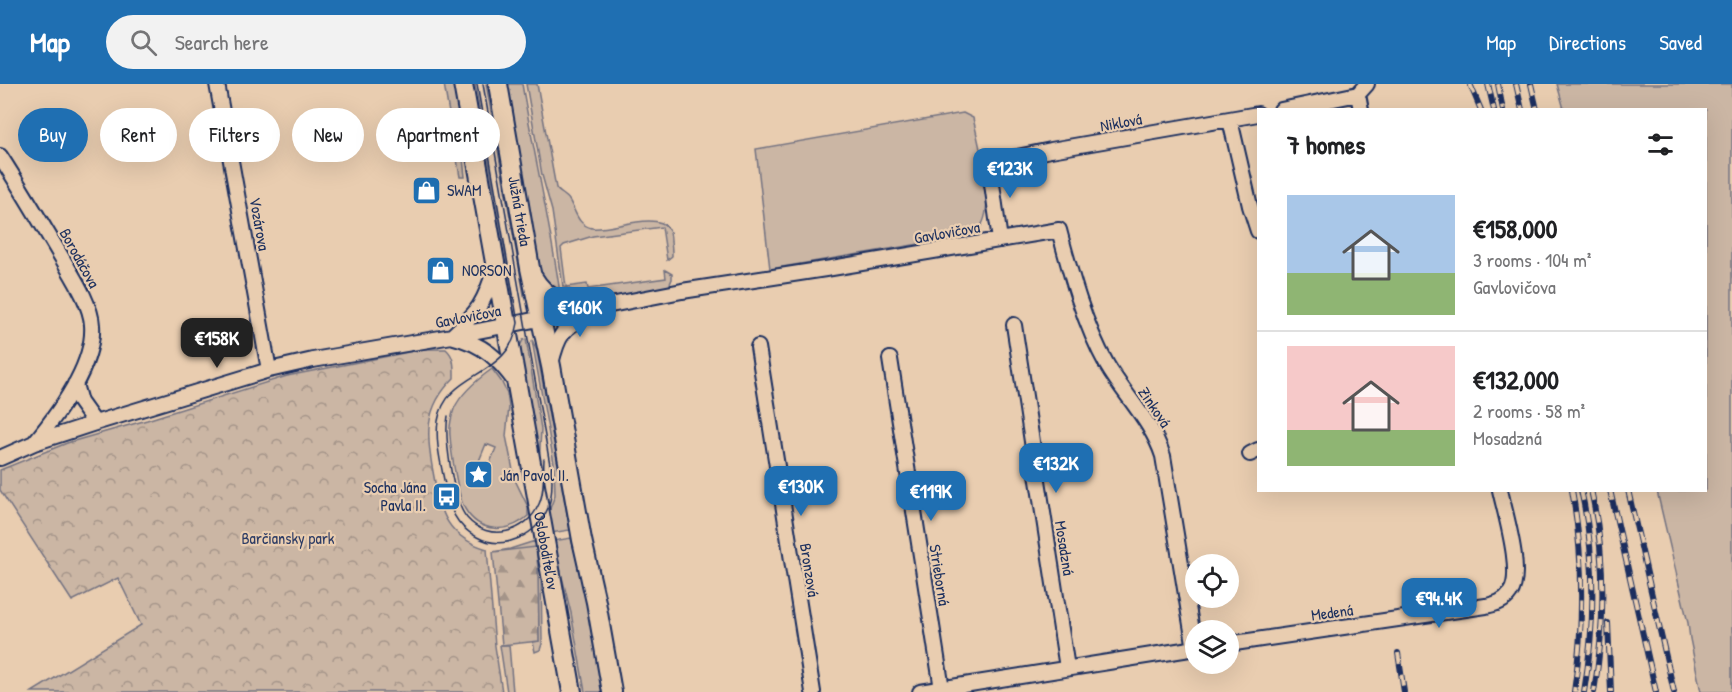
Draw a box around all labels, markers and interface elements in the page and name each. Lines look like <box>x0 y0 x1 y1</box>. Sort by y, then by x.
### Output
search box <box>106 15 526 69</box>
text: Map <box>30 23 70 61</box>
icon: search <box>127 26 160 59</box>
text: Search here <box>175 27 269 57</box>
text: Map <box>1486 28 1516 57</box>
text: Directions <box>1549 28 1626 57</box>
text: Saved <box>1659 28 1702 57</box>
chip: Buy <box>18 108 88 162</box>
chip: Rent <box>100 108 177 162</box>
chip: Filters <box>189 108 280 162</box>
chip: New <box>292 108 364 162</box>
chip: Apartment <box>376 108 500 162</box>
street label: Niklová <box>1098 108 1144 136</box>
text: 7 homes <box>1287 127 1365 162</box>
icon: filters <box>1644 128 1677 161</box>
pin: €123K <box>968 148 1052 199</box>
text: €123K <box>987 154 1033 181</box>
shop icon: SWAM <box>410 174 442 206</box>
street label: Južná trieda <box>503 174 537 248</box>
place label: SWAM <box>447 179 482 201</box>
street label: Vozárova <box>244 196 276 252</box>
text: €158,000 <box>1473 211 1557 246</box>
street label: Gavlovičova <box>912 215 982 249</box>
icon: home <box>1335 219 1407 291</box>
street label: Borodáčova <box>55 224 105 292</box>
text: 3 rooms · 104 m² <box>1473 246 1591 273</box>
shop icon: NORSON <box>425 254 457 286</box>
place label: NORSON <box>462 259 511 281</box>
text: Gavlovičova <box>1473 273 1556 300</box>
pin: €160K <box>538 287 622 338</box>
text: €160K <box>558 293 602 320</box>
street label: Gavlovičova <box>433 299 503 333</box>
pin: €158K <box>175 318 259 369</box>
text: €158K <box>195 324 239 351</box>
text: €132,000 <box>1473 362 1559 397</box>
icon: home <box>1335 370 1407 442</box>
street label: Zinková <box>1133 382 1177 432</box>
text: 2 rooms · 58 m² <box>1473 397 1585 424</box>
text: Mosadzná <box>1473 424 1542 451</box>
pin: €132K <box>1014 443 1098 494</box>
text: €132K <box>1033 449 1079 476</box>
place icon: Ján Pavol II. <box>463 459 495 491</box>
place label: Ján Pavol II. <box>500 464 569 486</box>
pin: €130K <box>759 466 843 517</box>
pin: €119K <box>889 471 973 522</box>
text: €130K <box>778 472 824 499</box>
place label: Socha Jána Pavla II. <box>364 476 426 516</box>
text: €119K <box>910 477 952 504</box>
bus stop icon: Socha Jána Pavla II. <box>431 480 463 512</box>
street label: Osloboditeľov <box>529 510 565 592</box>
street label: Mosadzná <box>1050 519 1080 577</box>
park label: Barčiansky park <box>241 527 335 549</box>
street label: Bronzová <box>795 542 825 598</box>
street label: Strieborná <box>924 543 956 607</box>
map controls <box>1185 554 1239 674</box>
button: locate <box>1185 554 1239 608</box>
pin: €94.4K <box>1390 578 1488 629</box>
text: €94.4K <box>1416 584 1462 611</box>
street label: Medená <box>1310 598 1354 626</box>
button: layers <box>1185 620 1239 674</box>

